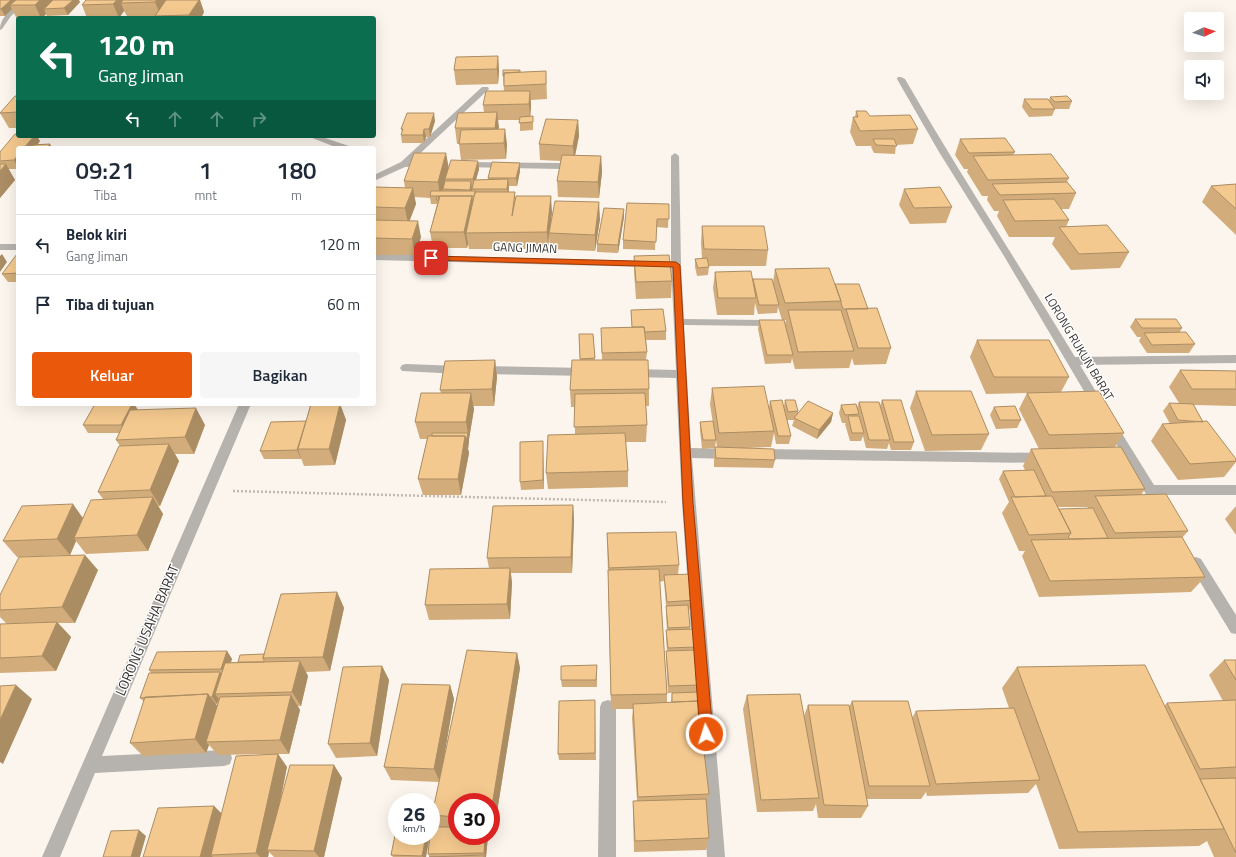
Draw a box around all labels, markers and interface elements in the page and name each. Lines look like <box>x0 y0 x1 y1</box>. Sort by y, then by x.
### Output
north arrow <box>1184 12 1224 52</box>
map controls <box>1184 12 1224 100</box>
text: 120 m <box>98 23 175 66</box>
icon: left <box>32 32 84 84</box>
button: sound <box>1184 60 1224 100</box>
text: Gang Jiman <box>98 62 184 89</box>
icon: left <box>122 108 144 130</box>
icon: ahead <box>164 108 186 130</box>
icon: ahead <box>206 108 228 130</box>
icon: right <box>248 108 270 130</box>
text: 09:21 <box>75 152 135 188</box>
text: 1 <box>199 152 212 188</box>
text: 180 <box>276 152 317 188</box>
text: Tiba <box>94 185 117 205</box>
text: mnt <box>194 185 217 205</box>
text: m <box>291 185 302 205</box>
text: Belok kiri <box>66 223 127 246</box>
text: 120 m <box>319 233 360 256</box>
icon: left <box>32 234 54 256</box>
street label: GANG JIMAN <box>492 237 558 258</box>
pin <box>414 241 448 275</box>
text: Gang Jiman <box>66 246 128 266</box>
icon: arrive <box>420 247 442 269</box>
street label: LORONG RUKUN BARAT <box>1040 290 1119 404</box>
text: Tiba di tujuan <box>66 293 154 316</box>
text: 60 m <box>327 293 360 316</box>
icon: arrive <box>32 294 54 316</box>
button: Keluar <box>32 352 192 398</box>
button: Bagikan <box>200 352 360 398</box>
street label: LORONG USAHA BARAT <box>109 560 184 699</box>
position arrow <box>685 713 727 755</box>
speed limit sign: 30 <box>448 793 500 845</box>
text: 26 <box>403 798 425 829</box>
text: km/h <box>403 821 425 836</box>

